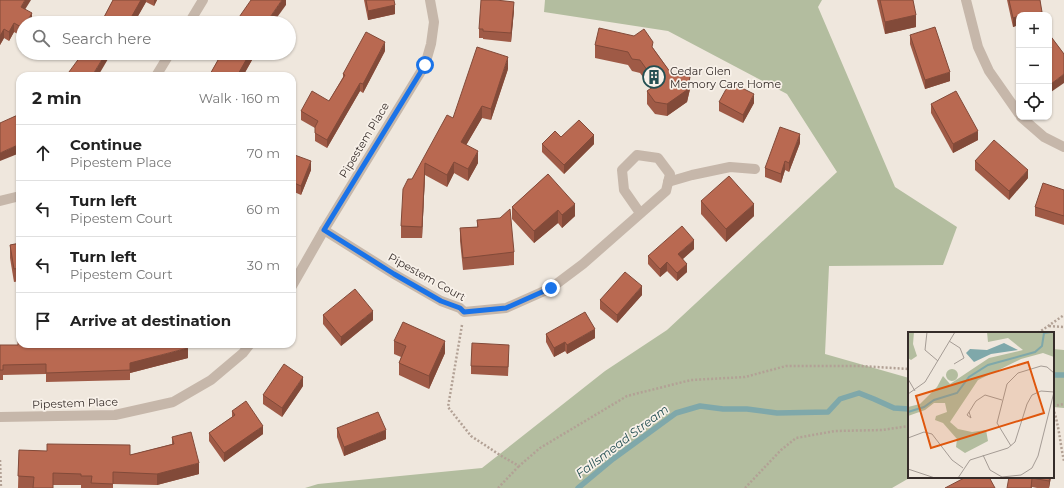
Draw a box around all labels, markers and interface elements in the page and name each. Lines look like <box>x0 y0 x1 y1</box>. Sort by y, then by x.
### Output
map controls <box>1016 12 1052 120</box>
button: + <box>1016 12 1052 48</box>
search box <box>16 16 296 60</box>
icon: search <box>30 27 52 49</box>
text: Search here <box>62 29 151 48</box>
button: − <box>1016 48 1052 84</box>
route start <box>416 56 434 74</box>
building icon: Cedar Glen Memory Care Home <box>641 64 667 90</box>
place label: Cedar Glen Memory Care Home <box>670 64 781 91</box>
button: locate <box>1016 84 1052 120</box>
text: 2 min <box>32 88 82 108</box>
text: Walk · 160 m <box>199 90 280 106</box>
street label: Pipestem Place <box>336 99 392 180</box>
text: Continue <box>70 135 142 154</box>
icon: ahead <box>32 142 54 164</box>
text: 70 m <box>247 145 280 161</box>
text: Pipestem Place <box>70 154 171 170</box>
text: Turn left <box>70 191 137 210</box>
icon: left <box>32 198 54 220</box>
text: 60 m <box>246 201 280 217</box>
text: Pipestem Court <box>70 210 172 226</box>
text: Turn left <box>70 247 137 266</box>
street label: Pipestem Court <box>386 250 469 304</box>
icon: left <box>32 254 54 276</box>
text: 30 m <box>247 257 280 273</box>
text: Pipestem Court <box>70 266 172 282</box>
route end <box>542 279 560 297</box>
icon: arrive <box>32 310 54 332</box>
text: Arrive at destination <box>70 311 231 330</box>
inset map <box>908 332 1054 478</box>
street label: Pipestem Place <box>32 394 119 411</box>
water label: Fallsmead Stream <box>573 401 671 481</box>

